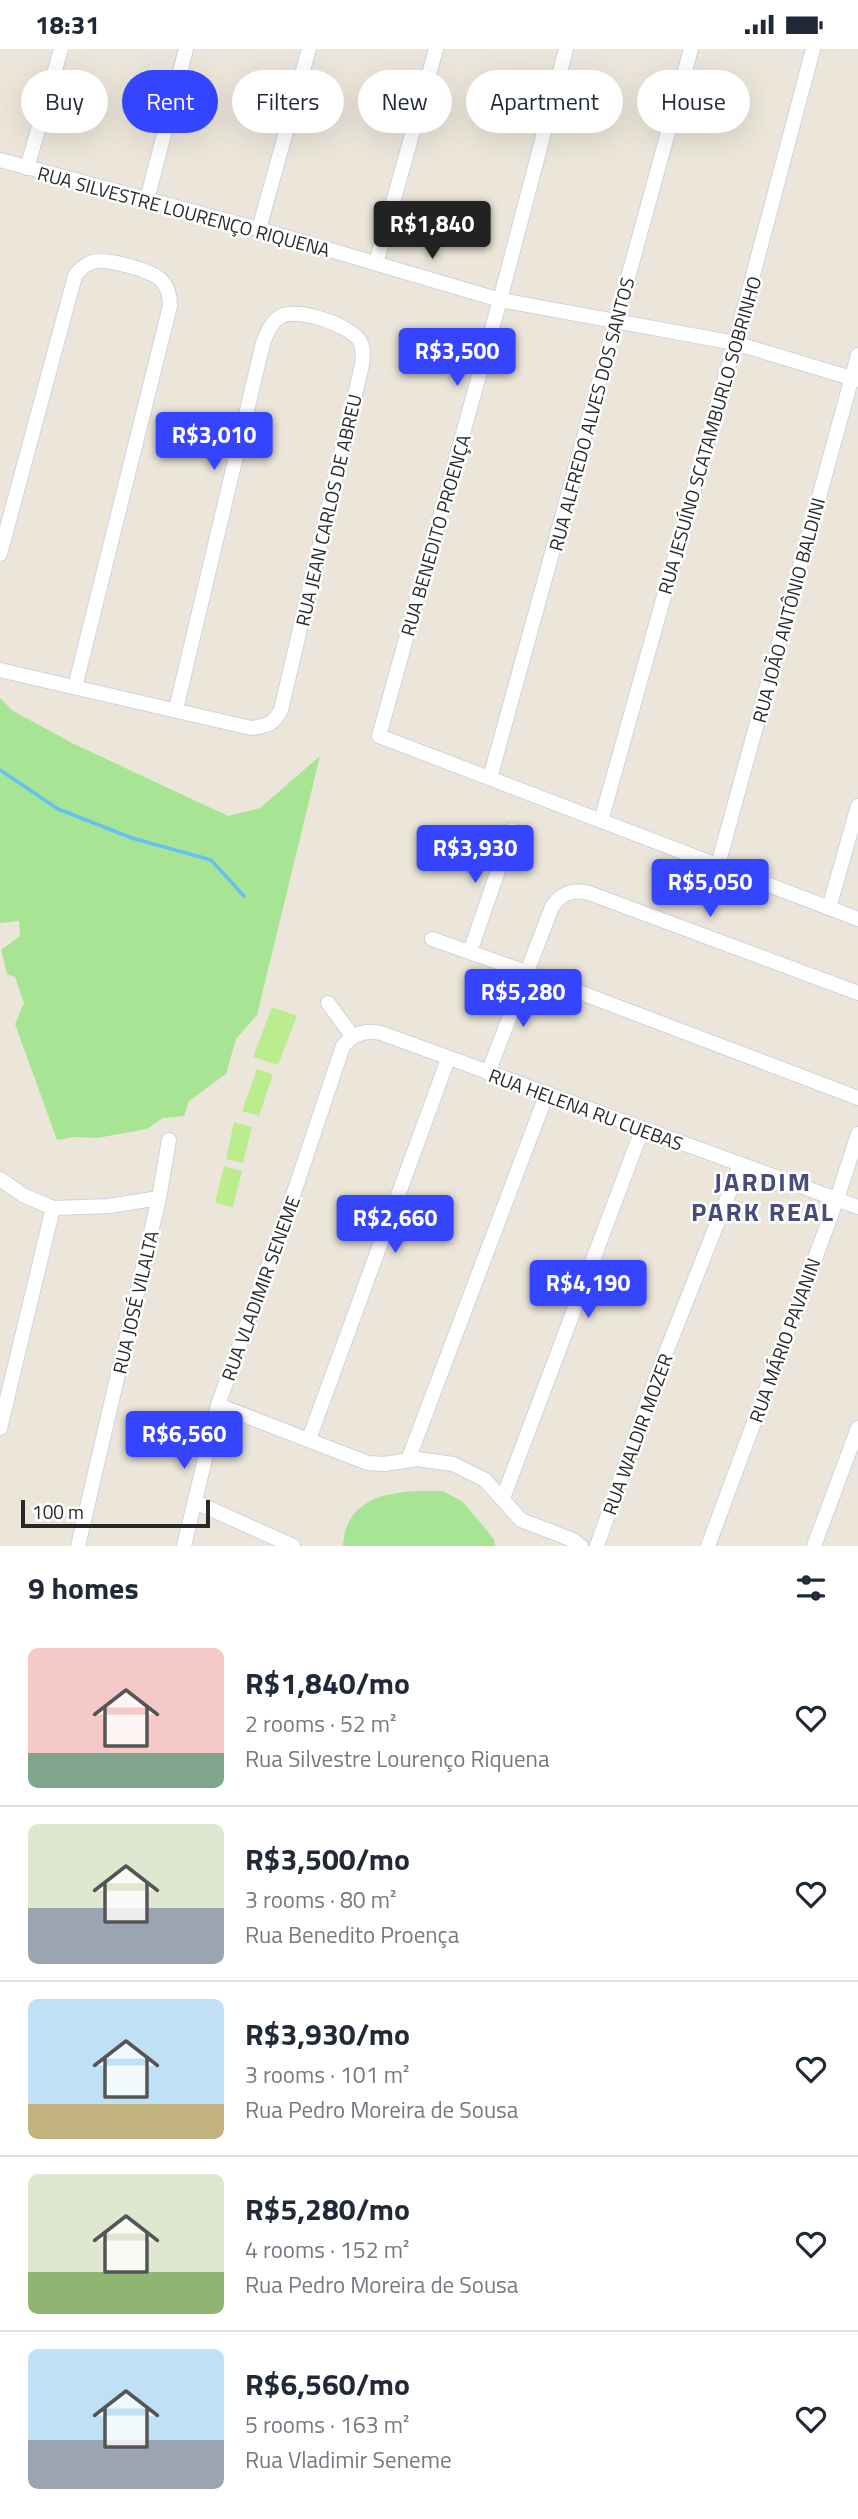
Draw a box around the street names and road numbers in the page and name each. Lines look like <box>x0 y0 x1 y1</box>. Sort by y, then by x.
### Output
street label: RUA SILVESTRE LOURENÇO RIQUENA <box>35 158 333 264</box>
street label: RUA JESUÍNO SCATAMBURLO SOBRINHO <box>650 273 768 597</box>
street label: RUA ALFREDO ALVES DOS SANTOS <box>540 274 642 554</box>
street label: RUA JEAN CARLOS DE ABREU <box>287 391 369 629</box>
street label: RUA BENEDITO PROENÇA <box>392 431 478 639</box>
street label: RUA JOÃO ANTÔNIO BALDINI <box>744 494 832 726</box>
street label: RUA HELENA RU CUEBAS <box>485 1060 687 1158</box>
street label: RUA VLADIMIR SENEME <box>213 1191 307 1385</box>
street label: RUA JOSÉ VILALTA <box>104 1228 166 1376</box>
street label: RUA MÁRIO PAVANIN <box>741 1254 827 1426</box>
street label: RUA WALDIR MOZER <box>594 1349 680 1519</box>

